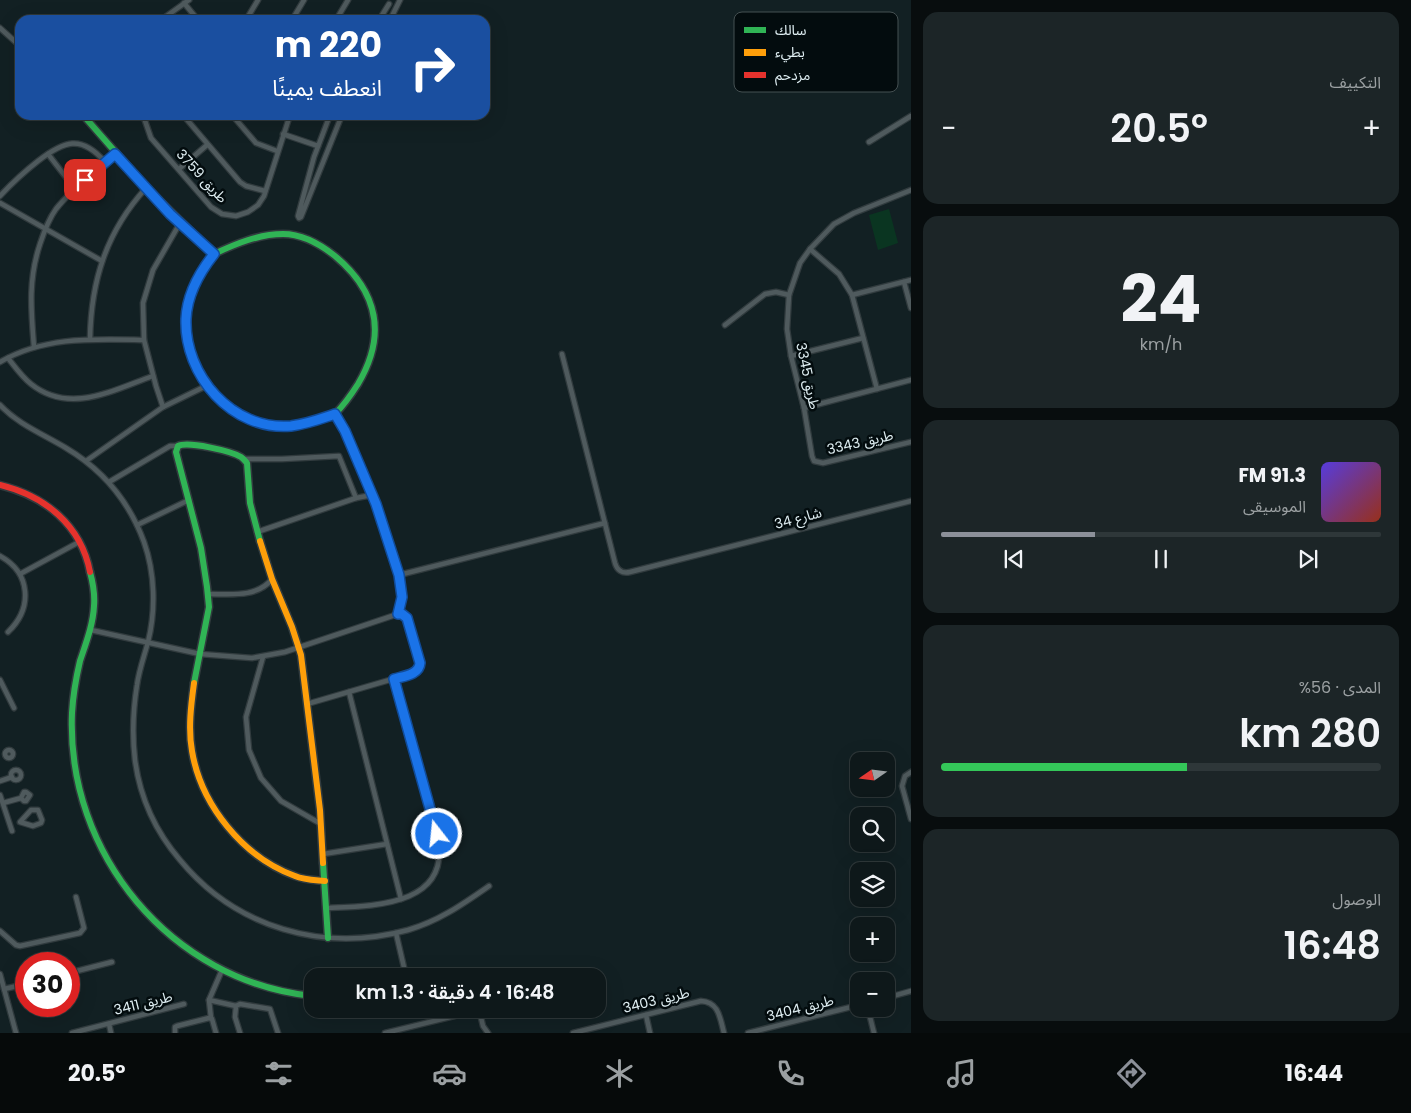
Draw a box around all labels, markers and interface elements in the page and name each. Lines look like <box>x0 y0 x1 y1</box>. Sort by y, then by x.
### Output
legend <box>734 12 898 92</box>
text: 220 m <box>275 20 382 69</box>
text: سالك <box>775 20 807 40</box>
icon: right <box>400 35 465 100</box>
text: بطيء <box>775 42 805 63</box>
text: مزدحم <box>775 65 810 86</box>
text: التكييف <box>1329 71 1381 94</box>
text: انعطف يمينًا <box>272 73 382 104</box>
text: 20.5° <box>1110 102 1208 155</box>
text: − <box>941 109 956 148</box>
text: + <box>1362 109 1381 148</box>
street label: طريق 3759 <box>172 145 232 207</box>
pin <box>64 159 106 201</box>
icon: arrive <box>71 166 99 194</box>
text: 24 <box>1120 254 1202 345</box>
text: km/h <box>1140 333 1182 356</box>
street label: طريق 3345 <box>791 341 825 411</box>
street label: طريق 3343 <box>825 425 895 459</box>
text: 91.3 FM <box>1238 462 1306 489</box>
text: الموسيقى <box>1243 495 1306 518</box>
street label: شارع 34 <box>772 502 824 535</box>
icon: previous <box>1000 545 1028 573</box>
icon: pause <box>1147 545 1175 573</box>
icon: next <box>1294 545 1322 573</box>
text: المدى · 56% <box>1299 676 1381 699</box>
text: 280 km <box>1239 707 1381 760</box>
north arrow <box>850 752 895 798</box>
map controls <box>850 752 895 1017</box>
position arrow <box>410 807 462 859</box>
button: search <box>850 807 895 852</box>
button: layers <box>850 862 895 907</box>
text: الوصول <box>1332 888 1381 911</box>
button: + <box>850 917 895 962</box>
text: 16:48 <box>1283 919 1381 972</box>
speed limit sign: 30 <box>15 952 80 1017</box>
button: − <box>850 972 895 1017</box>
text: 16:48 · 4 دقيقة · 1.3 km <box>355 979 555 1006</box>
street label: طريق 3403 <box>621 982 691 1018</box>
street label: طريق 3411 <box>112 986 174 1020</box>
street label: طريق 3404 <box>764 990 836 1026</box>
icon: filters <box>261 1056 296 1091</box>
icon: car <box>432 1056 467 1091</box>
icon: climate <box>602 1056 637 1091</box>
icon: phone <box>773 1056 808 1091</box>
icon: music <box>944 1056 979 1091</box>
icon: directions <box>1114 1056 1149 1091</box>
text: 20.5° <box>68 1058 125 1089</box>
text: 16:44 <box>1285 1058 1343 1089</box>

